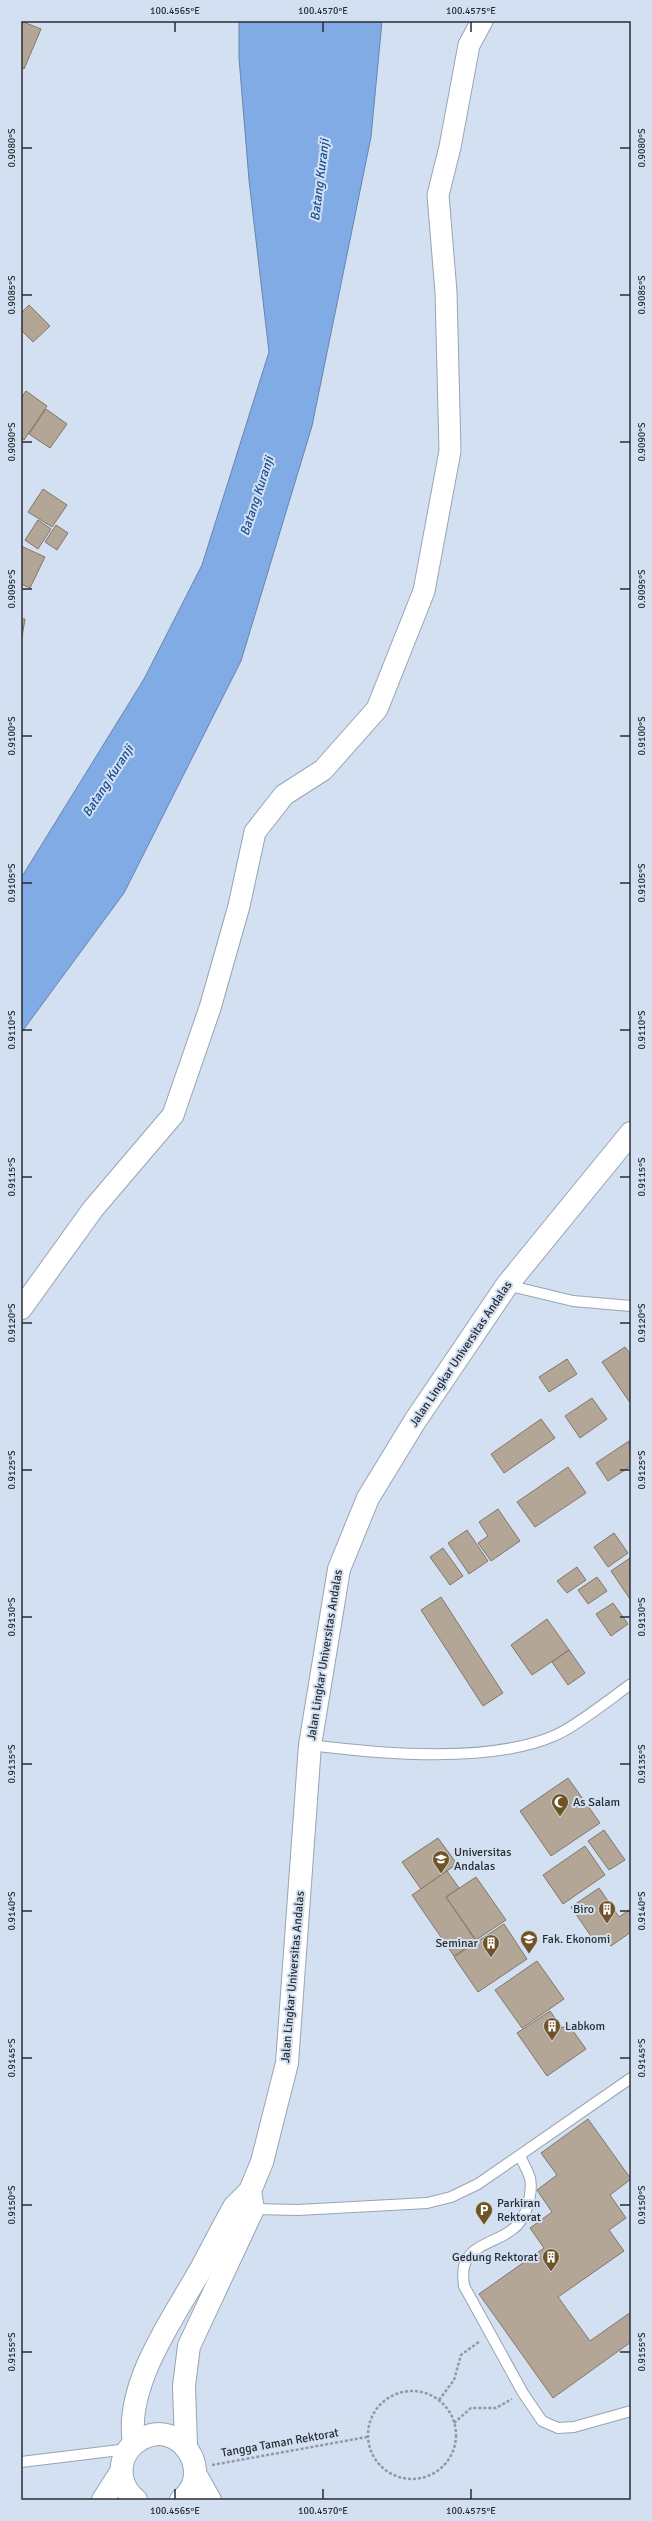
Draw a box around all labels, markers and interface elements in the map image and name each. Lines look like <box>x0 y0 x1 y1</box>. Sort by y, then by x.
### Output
text: 100.4565°E <box>150 5 200 17</box>
text: 100.4570°E <box>298 5 348 17</box>
text: 100.4575°E <box>446 5 496 17</box>
text: 0.9080°S <box>6 128 18 167</box>
text: 0.9080°S <box>636 128 648 167</box>
water label: Batang Kuranji <box>307 137 333 222</box>
text: 0.9085°S <box>6 275 18 314</box>
text: 0.9085°S <box>636 275 648 314</box>
text: 0.9090°S <box>6 422 18 461</box>
text: 0.9090°S <box>636 422 648 461</box>
water label: Batang Kuranji <box>237 453 278 538</box>
text: 0.9095°S <box>6 569 18 608</box>
text: 0.9095°S <box>636 569 648 608</box>
text: 0.9100°S <box>6 716 18 755</box>
text: 0.9100°S <box>636 716 648 755</box>
water label: Batang Kuranji <box>79 741 138 820</box>
text: 0.9105°S <box>6 863 18 902</box>
text: 0.9105°S <box>636 863 648 902</box>
text: 0.9110°S <box>6 1010 18 1049</box>
text: 0.9110°S <box>636 1010 648 1049</box>
text: 0.9115°S <box>6 1157 18 1196</box>
text: 0.9115°S <box>636 1157 648 1196</box>
street label: Jalan Lingkar Universitas Andalas <box>407 1278 515 1430</box>
text: 0.9120°S <box>6 1303 18 1342</box>
text: 0.9120°S <box>636 1303 648 1342</box>
text: 0.9125°S <box>6 1450 18 1489</box>
text: 0.9125°S <box>636 1450 648 1489</box>
street label: Jalan Lingkar Universitas Andalas <box>304 1569 346 1741</box>
text: 0.9130°S <box>6 1597 18 1636</box>
text: 0.9130°S <box>636 1597 648 1636</box>
text: 0.9135°S <box>6 1744 18 1783</box>
text: 0.9135°S <box>636 1744 648 1783</box>
mosque icon: As Salam <box>550 1792 570 1817</box>
place label: As Salam <box>573 1795 620 1810</box>
place label: Universitas Andalas <box>454 1845 511 1874</box>
school or university icon: Universitas Andalas <box>431 1849 451 1874</box>
street label: Jalan Lingkar Universitas Andalas <box>278 1890 308 2064</box>
text: 0.9140°S <box>6 1891 18 1930</box>
text: 0.9140°S <box>636 1891 648 1930</box>
building icon: Biro <box>597 1899 617 1924</box>
place label: Biro <box>573 1902 594 1917</box>
school or university icon: Fak. Ekonomi <box>519 1929 539 1954</box>
place label: Fak. Ekonomi <box>542 1932 610 1947</box>
building icon: Seminar <box>481 1933 501 1958</box>
place label: Seminar <box>435 1936 479 1951</box>
building icon: Labkom <box>542 2016 562 2041</box>
place label: Labkom <box>565 2019 605 2034</box>
text: 0.9145°S <box>6 2038 18 2077</box>
text: 0.9145°S <box>636 2038 648 2077</box>
text: 0.9150°S <box>6 2185 18 2224</box>
text: 0.9150°S <box>636 2185 648 2224</box>
place label: Parkiran Rektorat <box>497 2196 541 2225</box>
parking icon: Parkiran Rektorat <box>474 2200 494 2225</box>
building icon: Gedung Rektorat <box>541 2247 561 2272</box>
place label: Gedung Rektorat <box>452 2250 538 2265</box>
text: 0.9155°S <box>6 2332 18 2371</box>
text: 0.9155°S <box>636 2332 648 2371</box>
street label: Tangga Taman Rektorat <box>220 2425 340 2461</box>
text: 100.4565°E <box>150 2505 200 2517</box>
text: 100.4570°E <box>298 2505 348 2517</box>
text: 100.4575°E <box>446 2505 496 2517</box>

